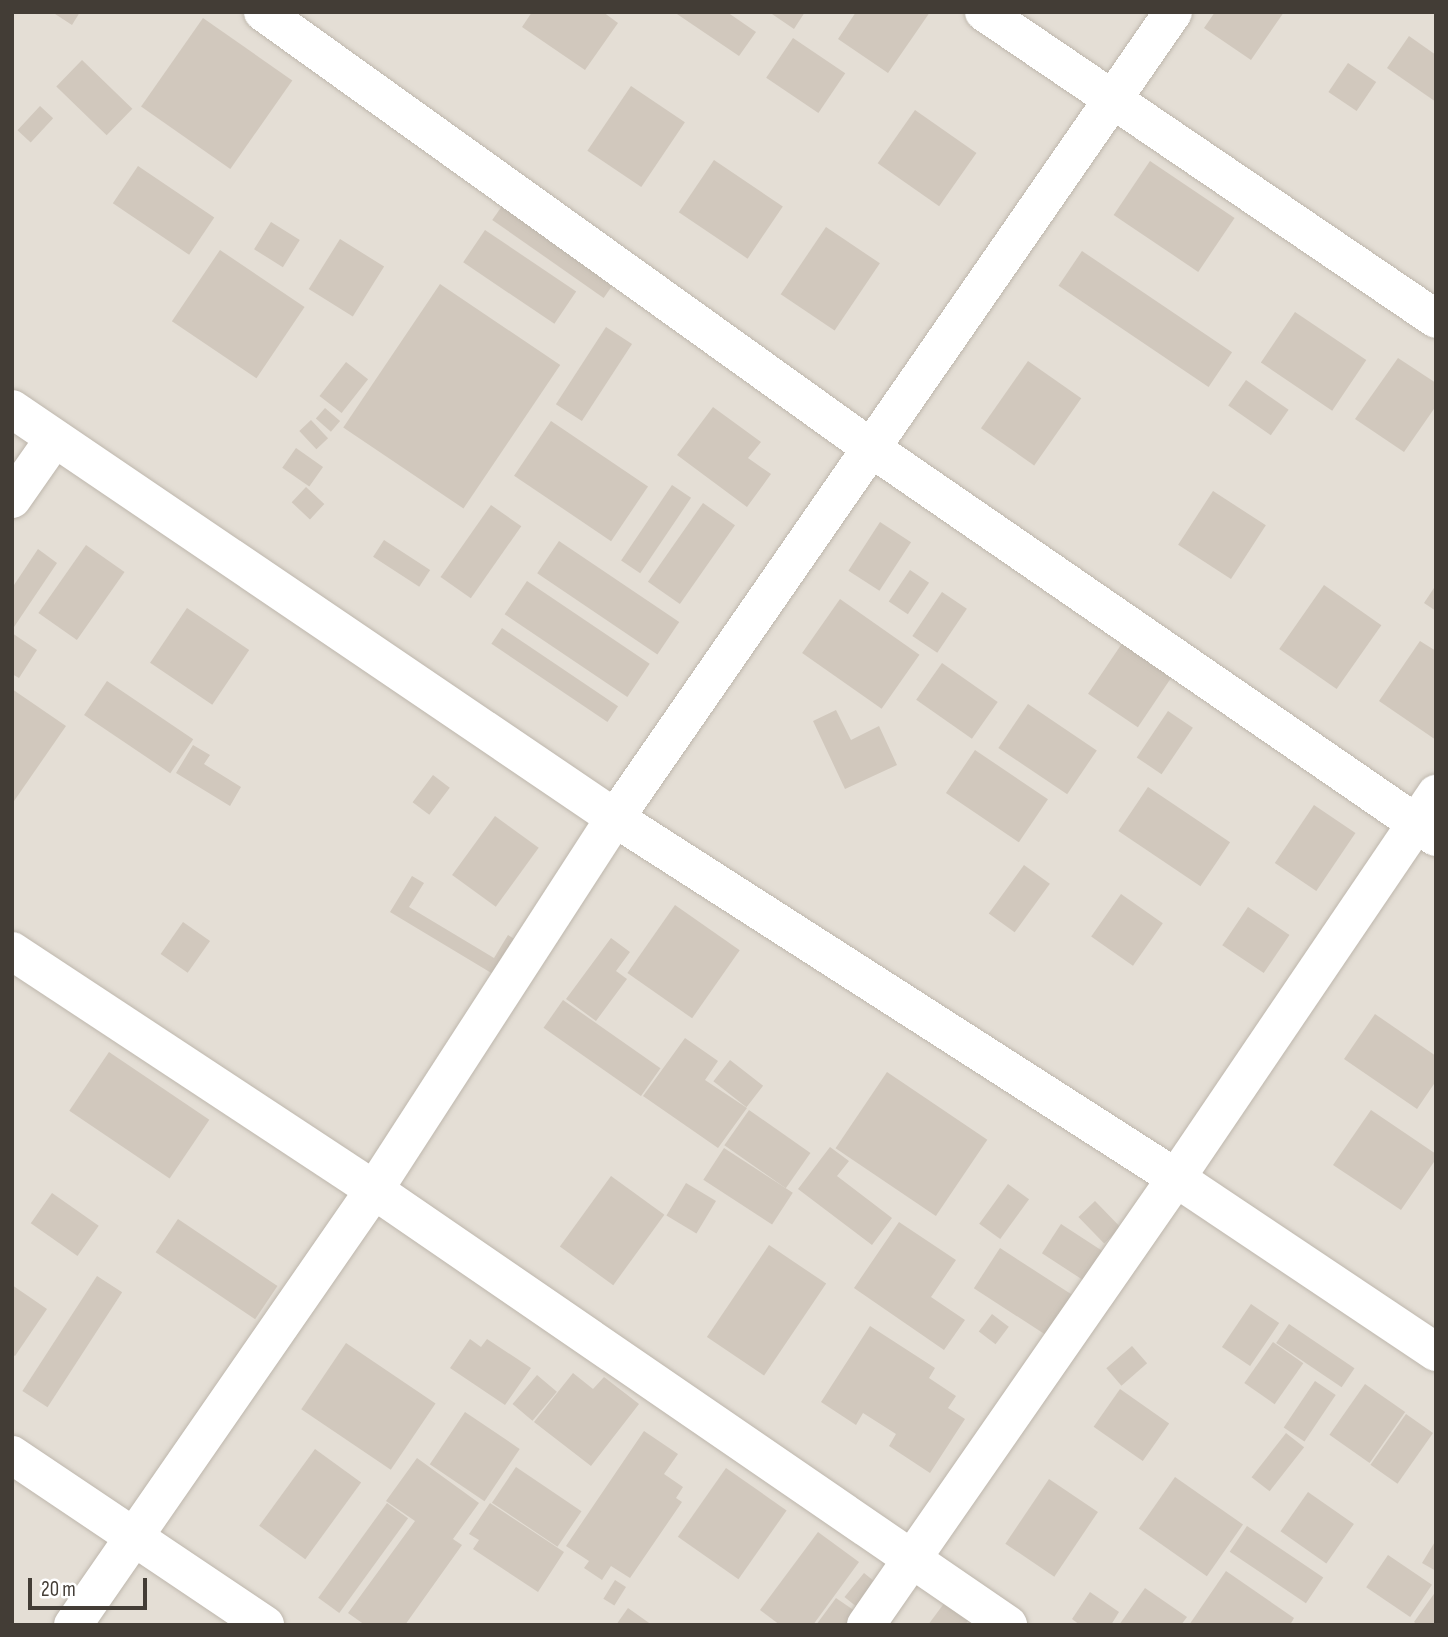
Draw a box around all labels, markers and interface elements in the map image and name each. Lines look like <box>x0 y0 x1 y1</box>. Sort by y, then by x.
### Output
scale bar <box>32 1564 150 1608</box>
text: 20 m <box>41 1577 76 1602</box>

